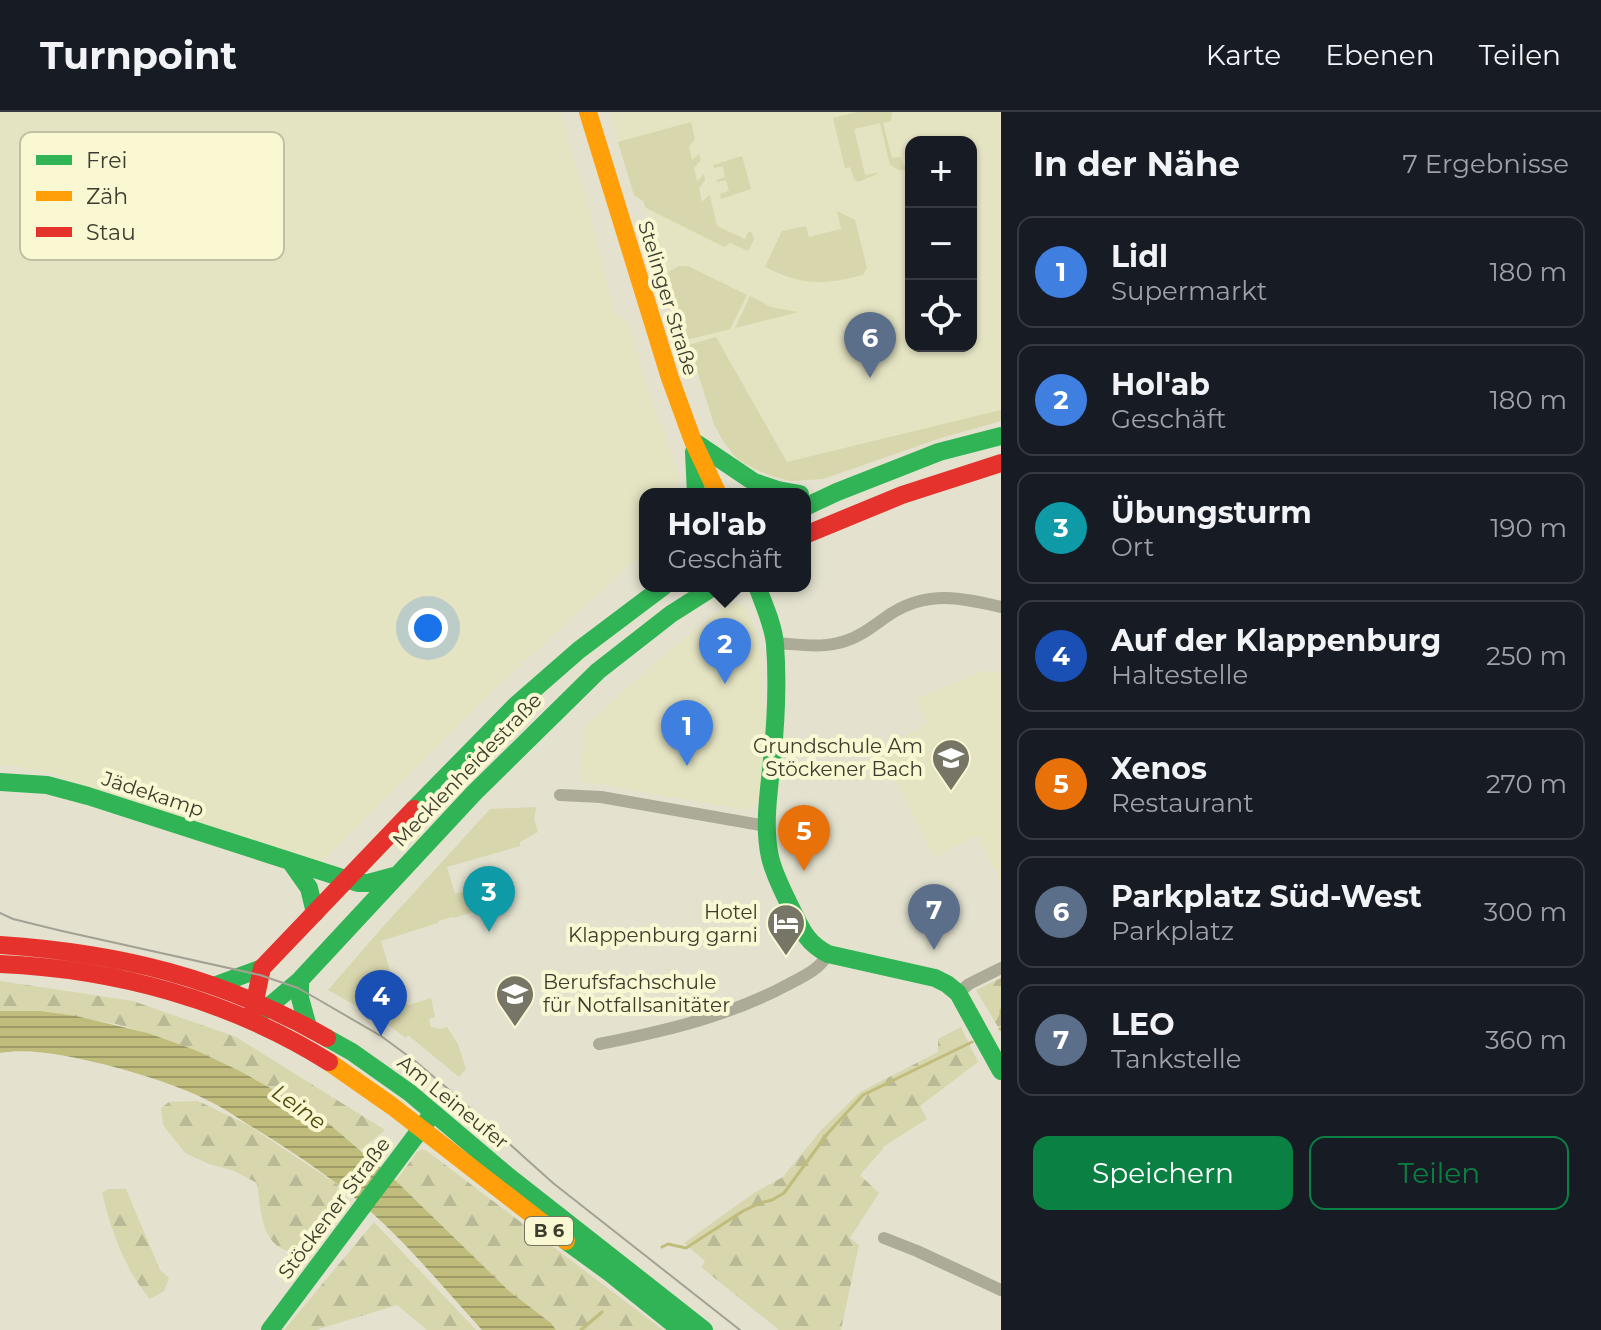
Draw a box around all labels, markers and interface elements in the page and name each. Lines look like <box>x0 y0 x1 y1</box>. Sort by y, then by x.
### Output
text: Turnpoint <box>40 32 237 79</box>
text: Karte <box>1206 38 1281 72</box>
text: Ebenen <box>1325 38 1435 72</box>
text: Teilen <box>1479 38 1561 72</box>
legend <box>20 132 284 260</box>
map controls <box>905 136 977 352</box>
button: + <box>905 136 977 208</box>
text: In der Nähe <box>1033 143 1240 185</box>
text: Frei <box>86 147 127 174</box>
text: 7 Ergebnisse <box>1403 148 1569 180</box>
text: Zäh <box>86 183 128 210</box>
button: − <box>905 208 977 280</box>
street label: Stelinger Straße <box>633 218 703 378</box>
text: Stau <box>86 219 136 246</box>
text: Lidl <box>1111 238 1168 275</box>
text: 1 <box>1056 256 1066 288</box>
text: 180 m <box>1489 256 1567 288</box>
text: Supermarkt <box>1111 275 1267 307</box>
button: locate <box>905 280 977 352</box>
pin: 6 <box>844 312 896 378</box>
text: Hol'ab <box>1111 366 1210 403</box>
text: 2 <box>1053 384 1069 416</box>
text: 180 m <box>1489 384 1567 416</box>
text: Geschäft <box>1111 403 1226 435</box>
popup <box>639 488 811 592</box>
text: Übungsturm <box>1111 494 1312 531</box>
text: Hol'ab <box>667 506 766 543</box>
text: 3 <box>1053 512 1069 544</box>
text: 190 m <box>1490 512 1567 544</box>
text: Ort <box>1111 531 1154 563</box>
text: Geschäft <box>667 543 783 575</box>
your location <box>408 608 448 648</box>
pin: 2 <box>699 618 751 684</box>
text: Auf der Klappenburg <box>1111 622 1441 659</box>
text: 4 <box>1052 640 1070 672</box>
text: 250 m <box>1486 640 1567 672</box>
text: Haltestelle <box>1111 659 1248 691</box>
street label: Mecklenheidestraße <box>387 688 547 852</box>
pin: 1 <box>661 700 713 766</box>
place label: Grundschule Am Stöckener Bach <box>753 734 923 781</box>
school or university icon: Grundschule Am Stöckener Bach <box>930 737 972 792</box>
text: Xenos <box>1111 750 1207 787</box>
street label: Jädekamp <box>98 766 207 822</box>
text: 5 <box>1053 768 1069 800</box>
text: 270 m <box>1486 768 1567 800</box>
text: Restaurant <box>1111 787 1254 819</box>
pin: 5 <box>778 805 830 871</box>
pin: 3 <box>463 866 515 932</box>
text: Parkplatz Süd-West <box>1111 878 1422 915</box>
pin: 7 <box>908 884 960 950</box>
text: 6 <box>1053 896 1069 928</box>
text: 300 m <box>1484 896 1567 928</box>
place label: Hotel Klappenburg garni <box>568 900 758 947</box>
hotel icon: Hotel Klappenburg garni <box>765 902 807 957</box>
text: Parkplatz <box>1111 915 1234 947</box>
pin: 4 <box>355 970 407 1036</box>
place label: Berufsfachschule für Notfallsanitäter <box>543 970 730 1017</box>
school or university icon: Berufsfachschule für Notfallsanitäter <box>494 973 536 1028</box>
text: LEO <box>1111 1006 1175 1043</box>
text: 7 <box>1053 1024 1069 1056</box>
text: 360 m <box>1485 1024 1567 1056</box>
text: Tankstelle <box>1111 1043 1241 1075</box>
street label: Am Leineufer <box>393 1050 513 1154</box>
water label: Leine <box>267 1078 331 1136</box>
street label: Stöckener Straße <box>273 1132 395 1284</box>
button: Speichern <box>1033 1136 1293 1210</box>
button: Teilen <box>1309 1136 1569 1210</box>
road number: B 6 <box>525 1217 573 1245</box>

